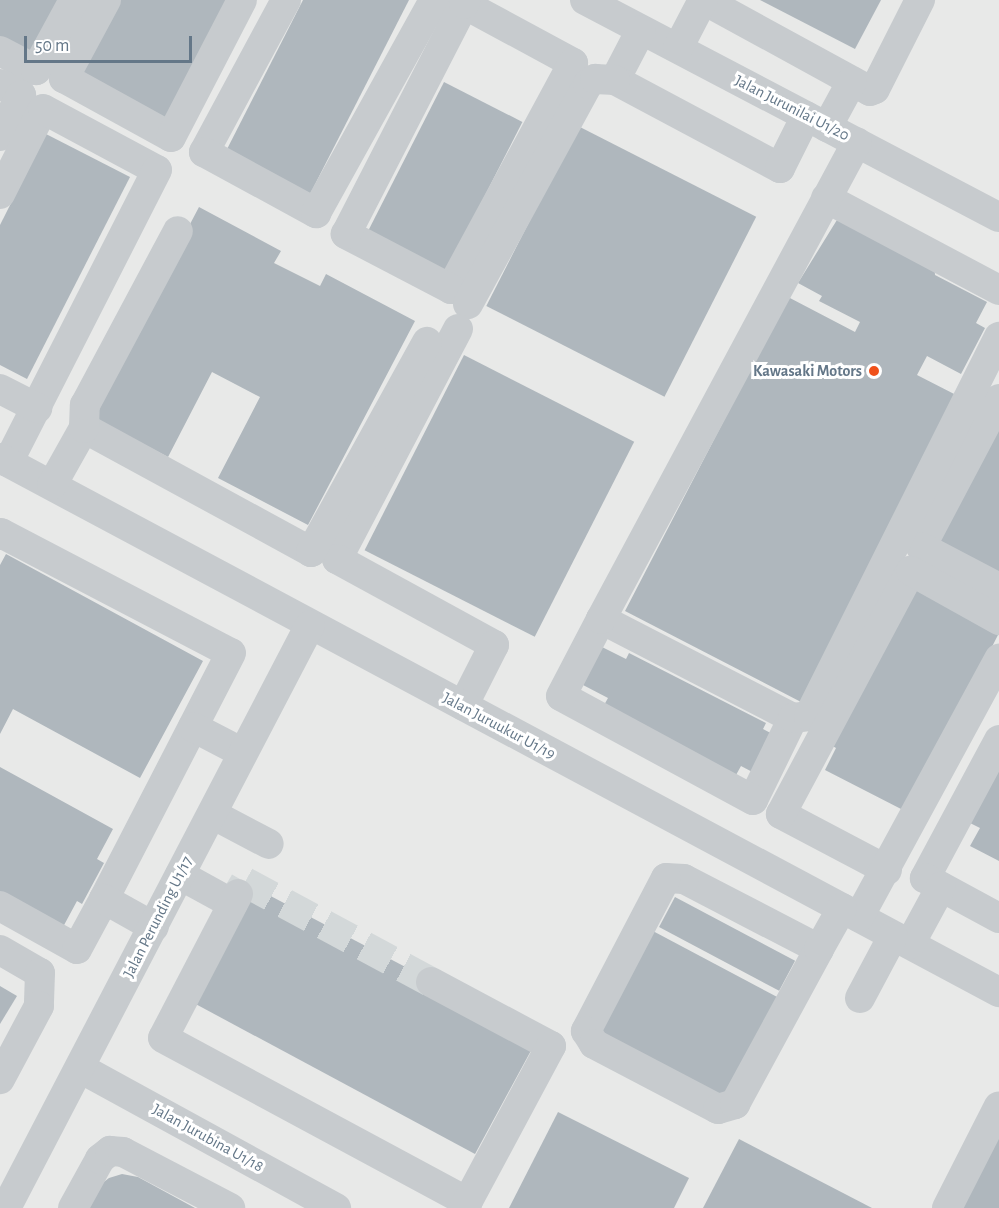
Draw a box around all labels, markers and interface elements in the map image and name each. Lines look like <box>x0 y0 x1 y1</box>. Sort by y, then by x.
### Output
scale bar <box>27 24 195 62</box>
text: 50 m <box>35 37 69 55</box>
street label: Jalan Jurunilai U1/20 <box>732 71 852 145</box>
place label: Kawasaki Motors <box>753 361 862 381</box>
marker: Kawasaki Motors <box>867 364 881 378</box>
street label: Jalan Juruukur U1/19 <box>439 688 559 764</box>
street label: Jalan Perunding U1/17 <box>119 853 197 981</box>
street label: Jalan Jurubina U1/18 <box>149 1100 267 1176</box>

